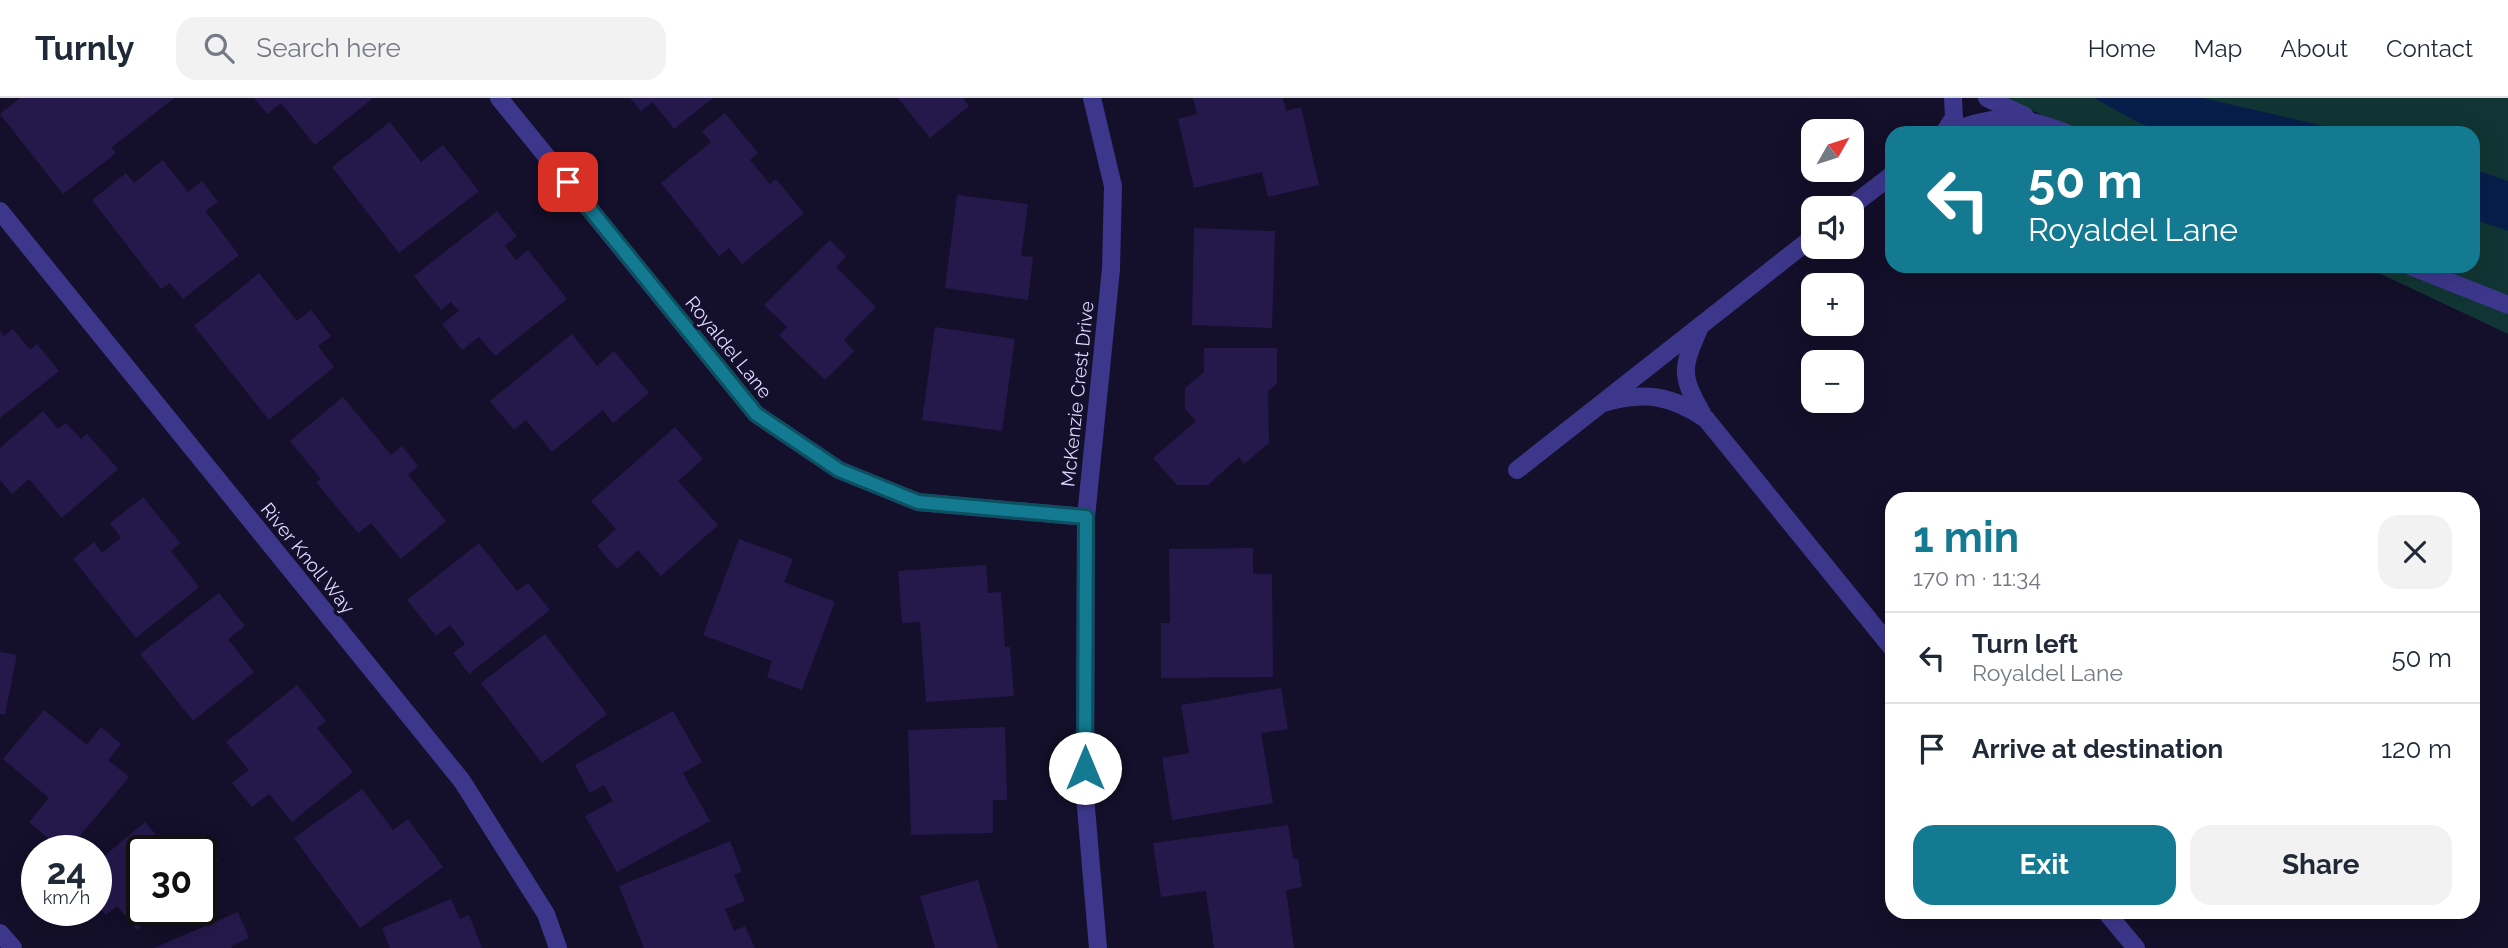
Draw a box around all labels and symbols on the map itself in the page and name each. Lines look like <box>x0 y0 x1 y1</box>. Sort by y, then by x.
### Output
north arrow <box>1801 119 1864 182</box>
pin <box>538 152 598 212</box>
street label: Royaldel Lane <box>681 292 777 402</box>
street label: McKenzie Crest Drive <box>1056 300 1098 488</box>
street label: River Knoll Way <box>257 498 359 618</box>
position arrow <box>1048 731 1122 805</box>
speed limit sign: 30 <box>126 835 217 926</box>

